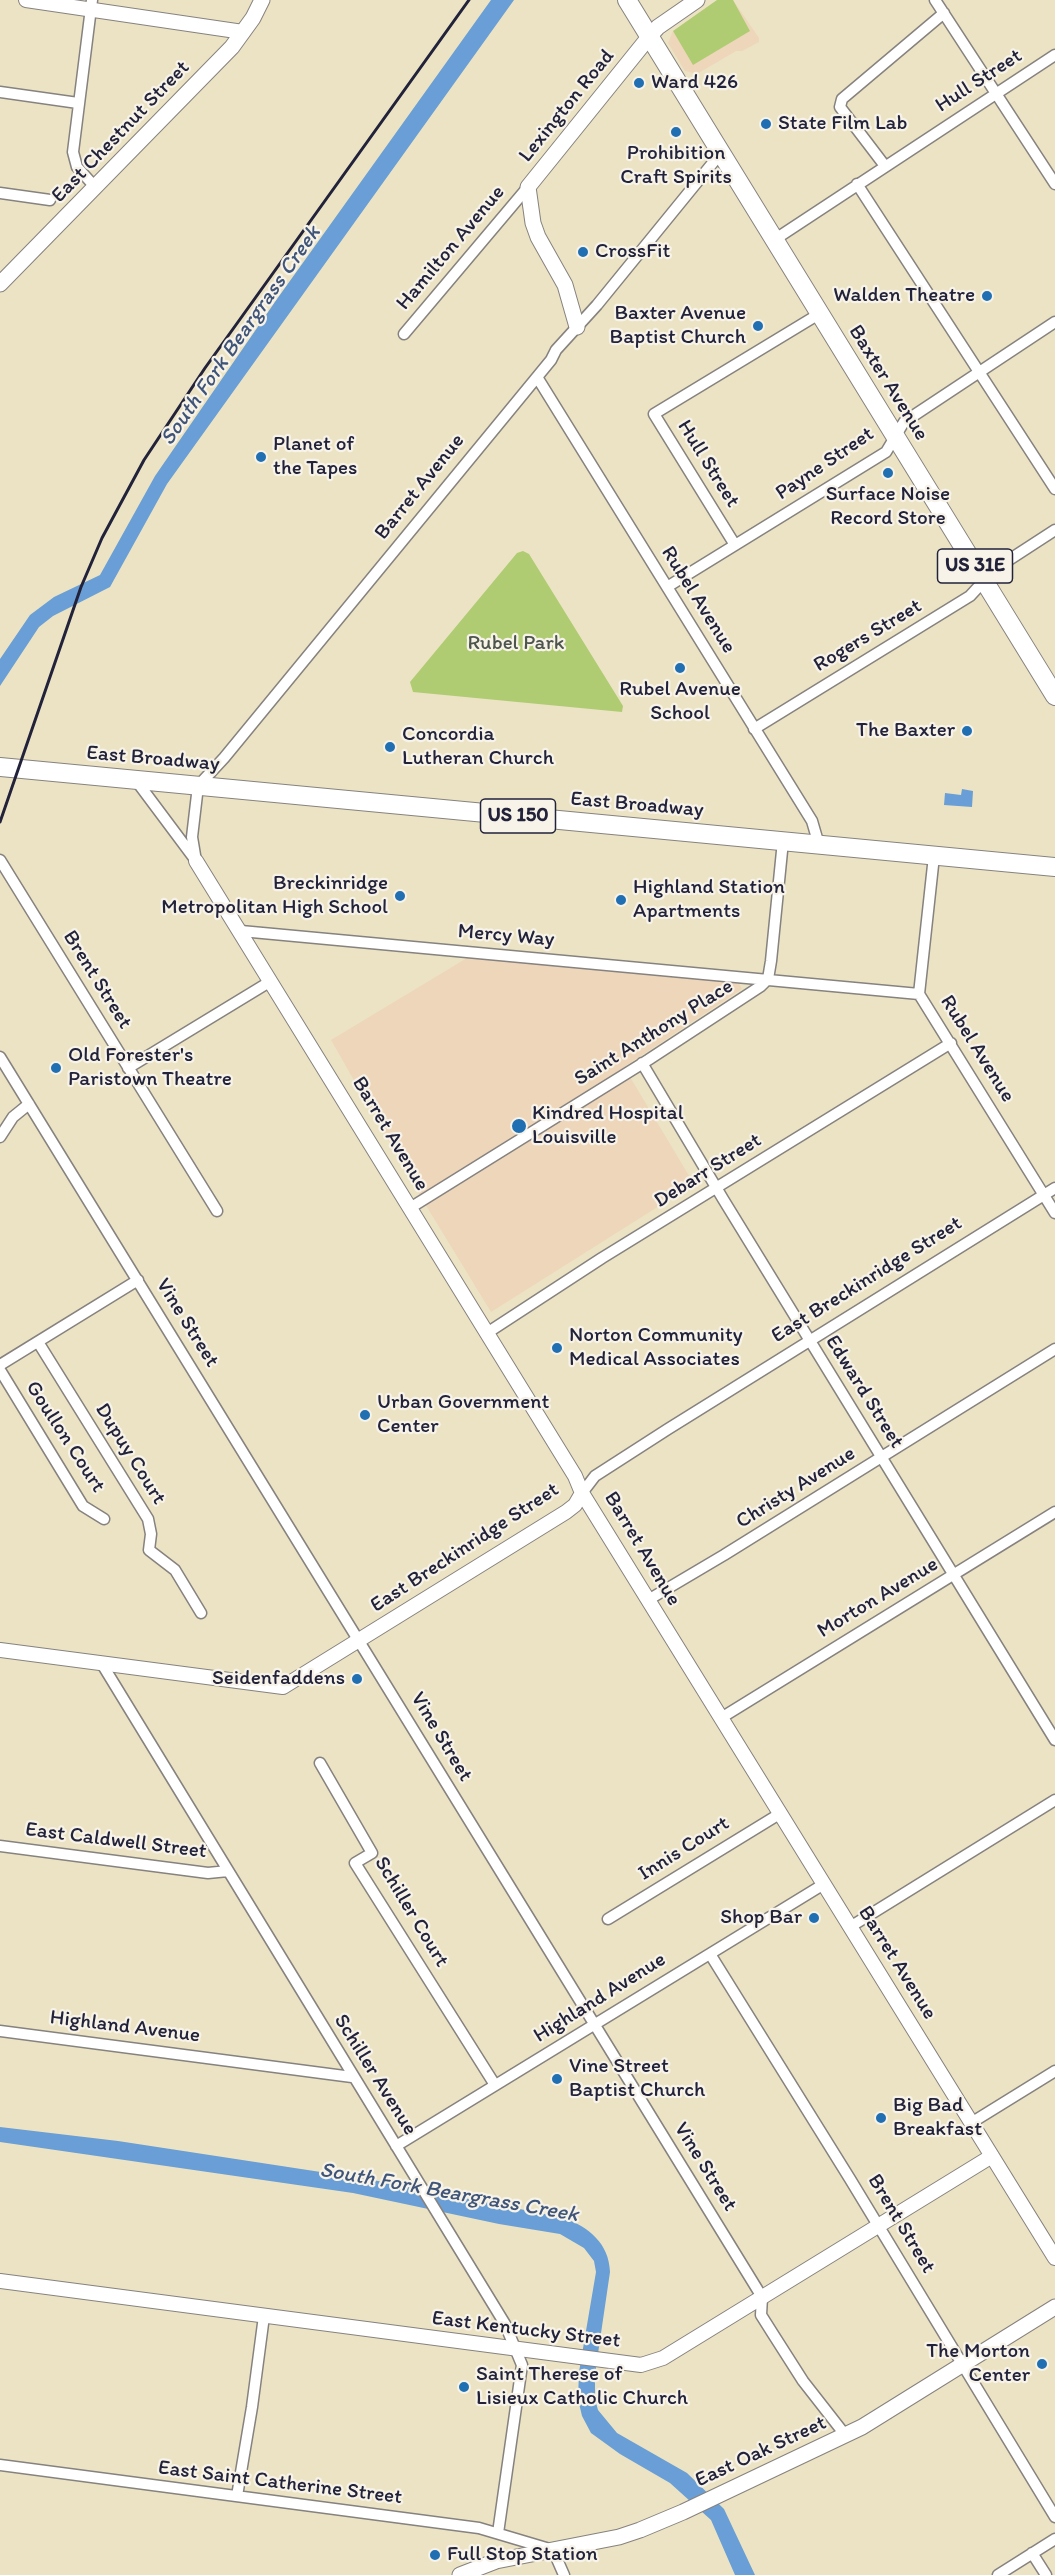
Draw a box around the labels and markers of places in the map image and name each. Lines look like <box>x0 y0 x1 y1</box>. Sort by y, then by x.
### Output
place label: Ward 426 <box>651 70 738 96</box>
marker: Ward 426 <box>632 76 646 90</box>
place label: State Film Lab <box>778 111 907 137</box>
marker: State Film Lab <box>759 117 773 131</box>
marker: Prohibition Craft Spirits <box>669 125 683 139</box>
place label: Prohibition Craft Spirits <box>620 141 732 191</box>
place label: CrossFit <box>595 239 670 265</box>
marker: CrossFit <box>576 245 590 259</box>
place label: Walden Theatre <box>833 283 975 309</box>
marker: Walden Theatre <box>980 289 994 303</box>
place label: Baxter Avenue Baptist Church <box>610 301 746 351</box>
marker: Baxter Avenue Baptist Church <box>751 319 765 333</box>
place label: Planet of the Tapes <box>273 432 357 482</box>
marker: Planet of the Tapes <box>254 450 268 464</box>
marker: Surface Noise Record Store <box>881 466 895 480</box>
place label: Surface Noise Record Store <box>826 482 950 532</box>
marker: Rubel Avenue School <box>673 661 687 675</box>
place label: Rubel Avenue School <box>619 677 741 727</box>
place label: The Baxter <box>856 718 955 744</box>
place label: Concordia Lutheran Church <box>402 722 554 772</box>
marker: The Baxter <box>960 724 974 738</box>
marker: Concordia Lutheran Church <box>383 740 397 754</box>
place label: Breckinridge Metropolitan High School <box>161 871 388 921</box>
place label: Highland Station Apartments <box>633 875 785 925</box>
marker: Breckinridge Metropolitan High School <box>393 889 407 903</box>
marker: Highland Station Apartments <box>614 893 628 907</box>
place label: Old Forester's Paristown Theatre <box>68 1043 232 1093</box>
marker: Old Forester's Paristown Theatre <box>49 1061 63 1075</box>
place label: Kindred Hospital Louisville <box>532 1101 684 1151</box>
marker: Kindred Hospital Louisville <box>510 1117 528 1135</box>
place label: Norton Community Medical Associates <box>569 1323 743 1373</box>
marker: Norton Community Medical Associates <box>550 1341 564 1355</box>
place label: Urban Government Center <box>377 1390 549 1440</box>
marker: Urban Government Center <box>358 1408 372 1422</box>
place label: Seidenfaddens <box>212 1666 345 1692</box>
marker: Seidenfaddens <box>350 1672 364 1686</box>
place label: Shop Bar <box>720 1905 802 1931</box>
marker: Shop Bar <box>807 1911 821 1925</box>
place label: Vine Street Baptist Church <box>569 2054 705 2104</box>
marker: Vine Street Baptist Church <box>550 2072 564 2086</box>
place label: Big Bad Breakfast <box>893 2093 982 2143</box>
marker: Big Bad Breakfast <box>874 2111 888 2125</box>
place label: The Morton Center <box>926 2339 1030 2389</box>
marker: The Morton Center <box>1035 2357 1049 2371</box>
place label: Saint Therese of Lisieux Catholic Church <box>476 2362 688 2412</box>
marker: Saint Therese of Lisieux Catholic Church <box>457 2380 471 2394</box>
place label: Full Stop Station <box>447 2542 598 2568</box>
marker: Full Stop Station <box>428 2548 442 2562</box>

